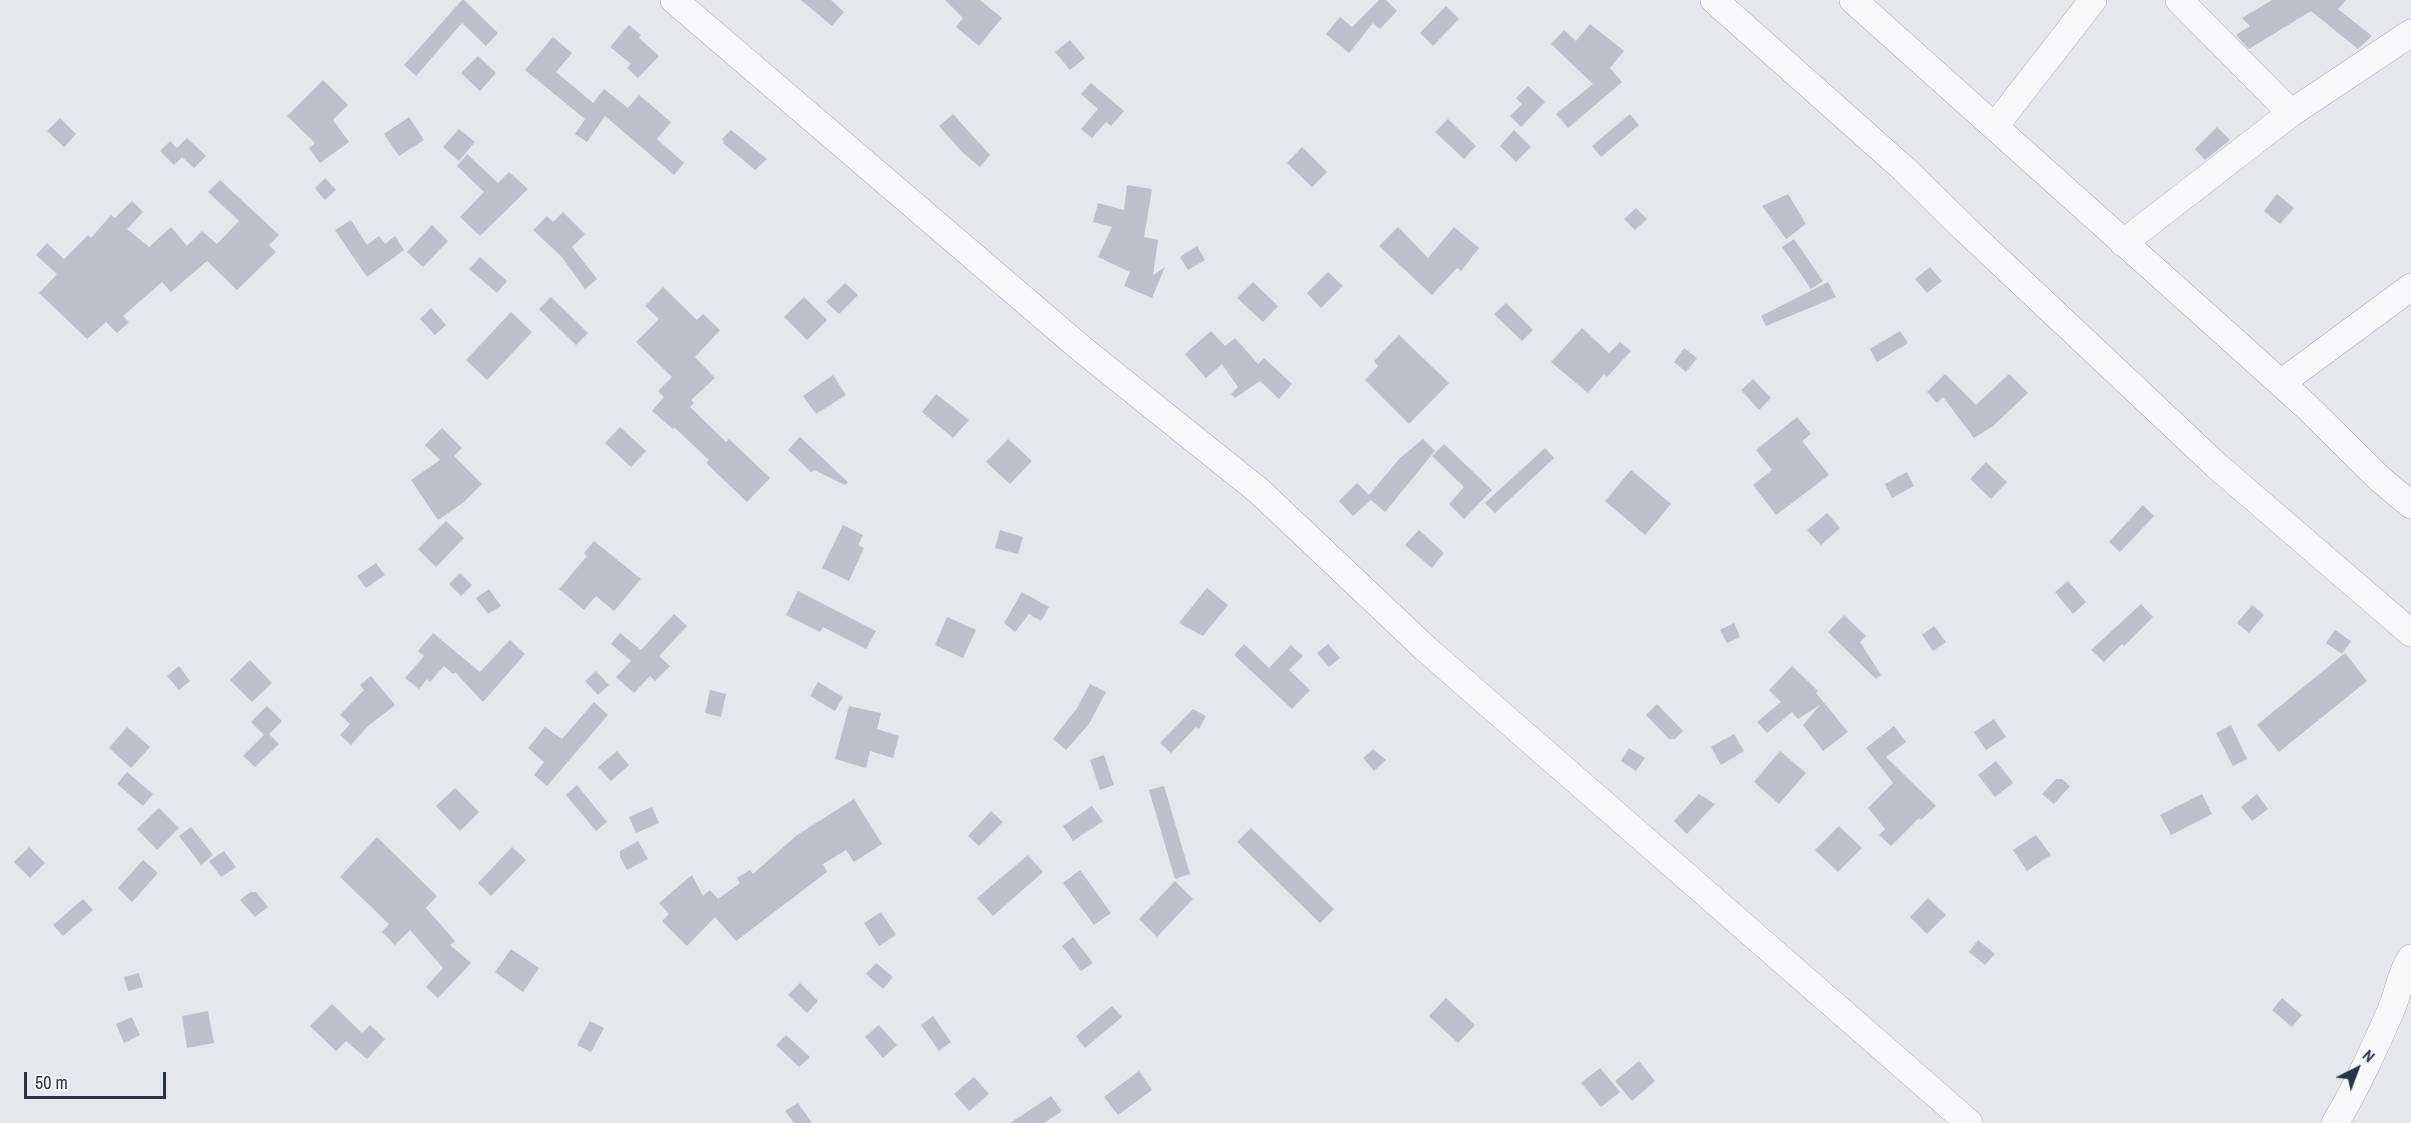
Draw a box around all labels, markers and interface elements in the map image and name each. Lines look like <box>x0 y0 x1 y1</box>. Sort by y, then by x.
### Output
north arrow <box>2327 1039 2387 1099</box>
text: N <box>2358 1044 2380 1067</box>
scale bar <box>27 1060 170 1098</box>
text: 50 m <box>35 1070 68 1095</box>

